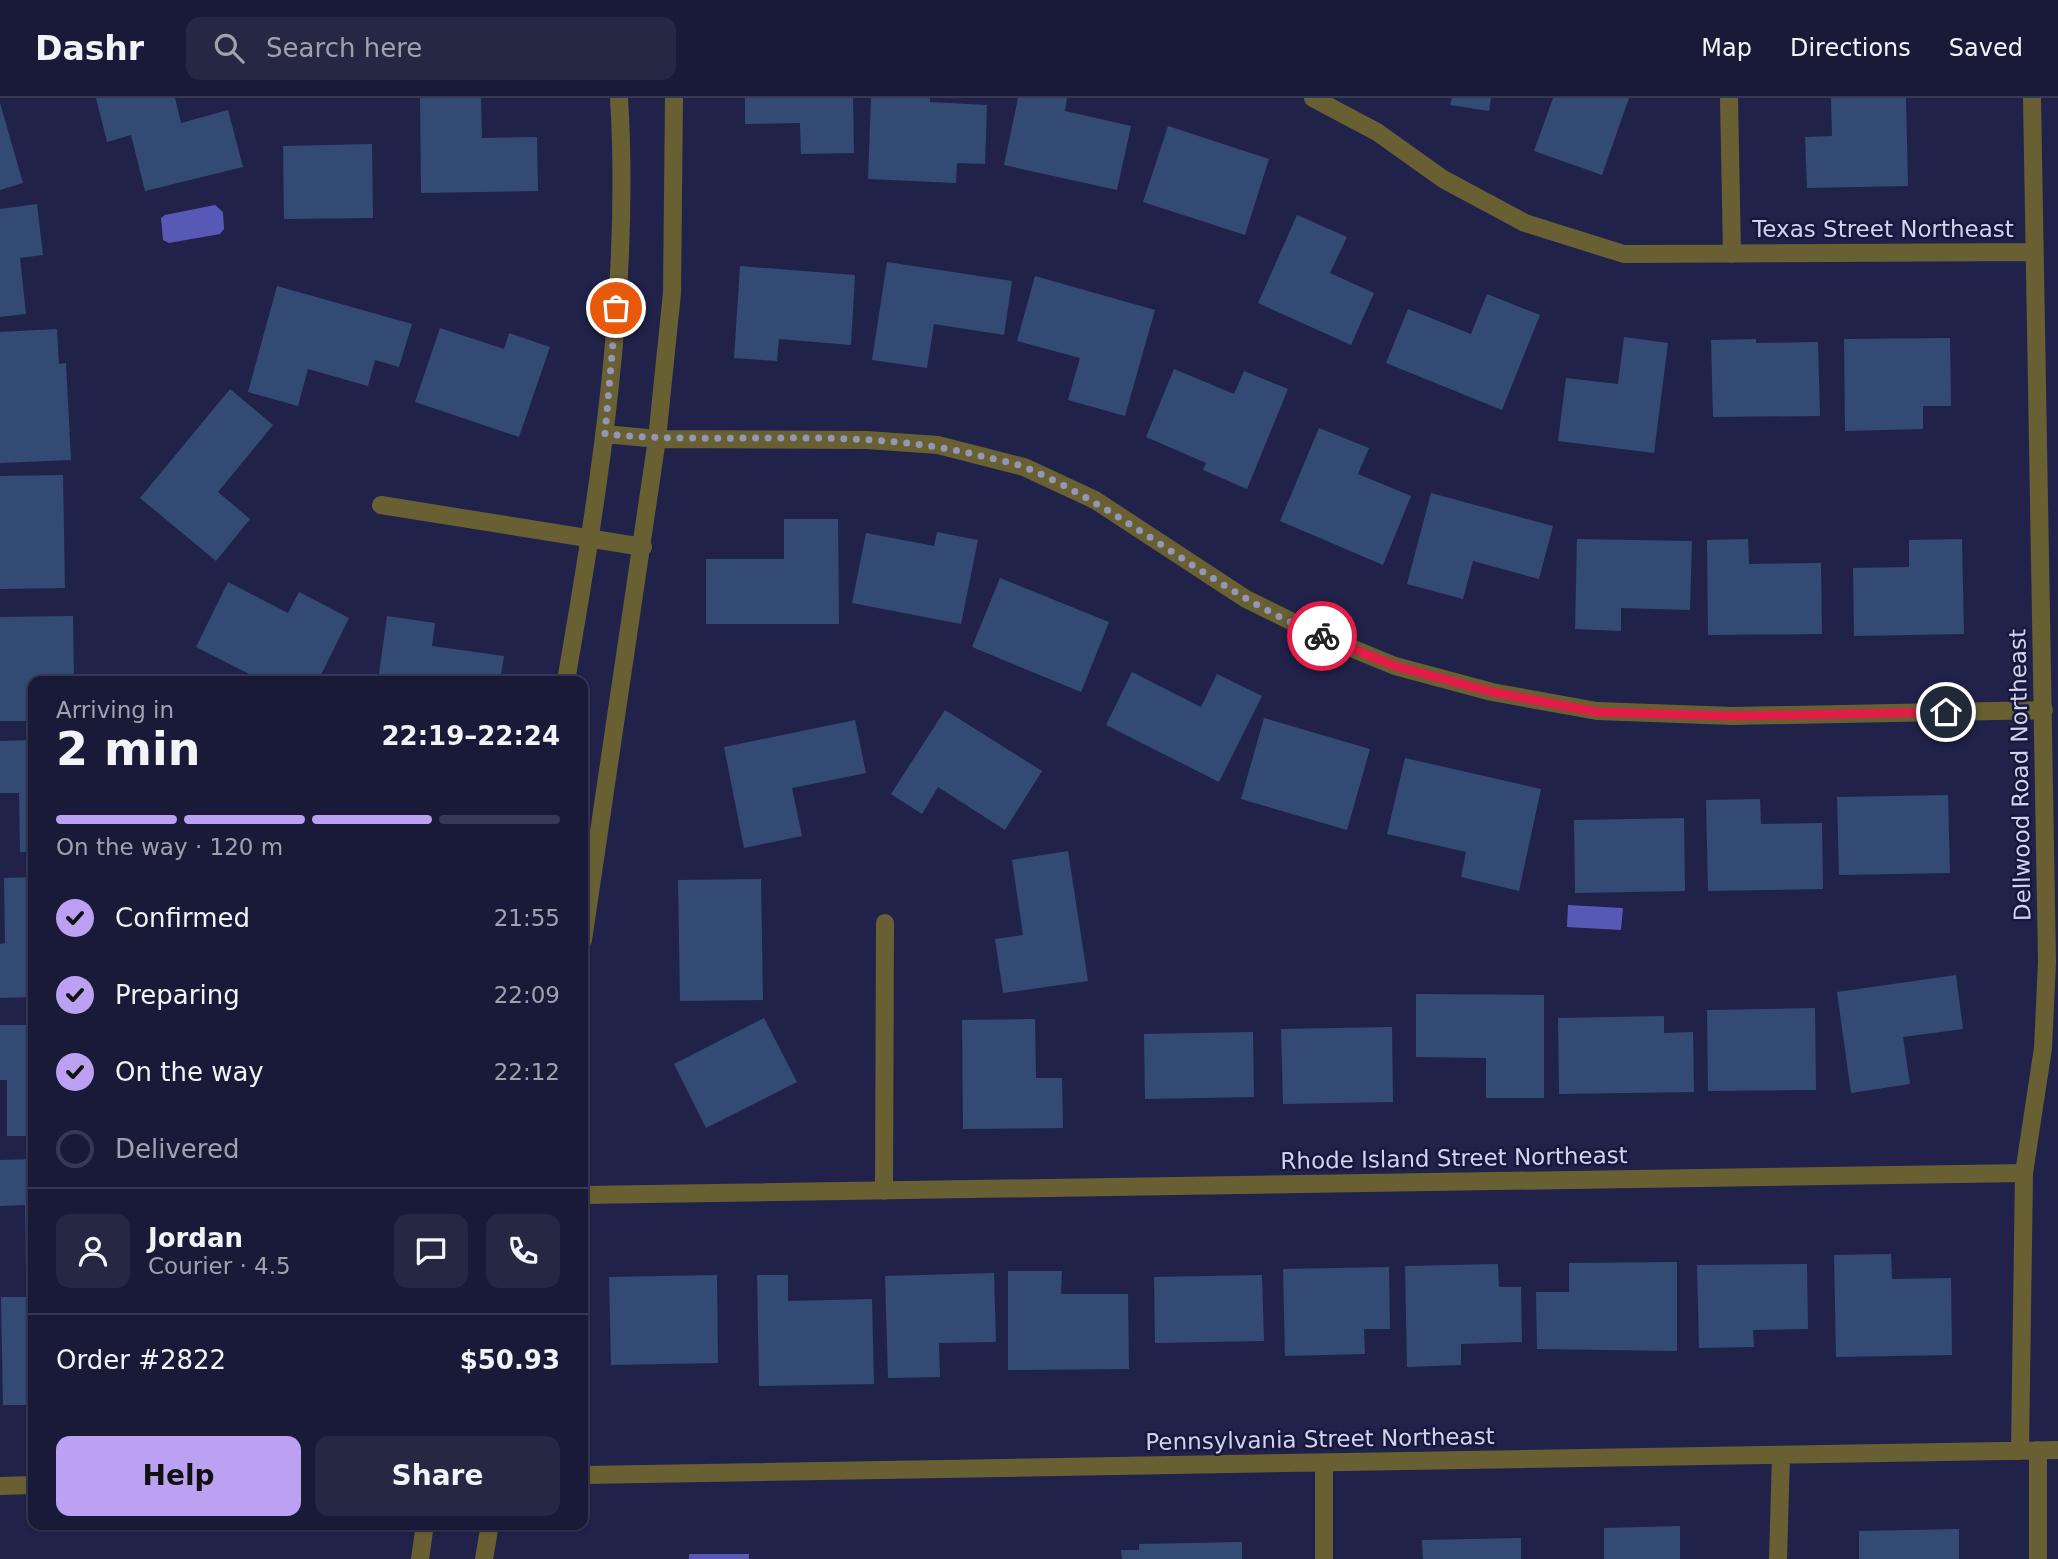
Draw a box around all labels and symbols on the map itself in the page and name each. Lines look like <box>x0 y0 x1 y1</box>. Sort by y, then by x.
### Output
street label: Texas Street Northeast <box>1751 216 2014 242</box>
pin <box>586 278 646 338</box>
courier <box>1287 601 1357 671</box>
street label: Dellwood Road Northeast <box>2004 629 2036 921</box>
pin <box>1916 682 1976 742</box>
street label: Rhode Island Street Northeast <box>1280 1142 1628 1174</box>
street label: Pennsylvania Street Northeast <box>1145 1423 1495 1455</box>

